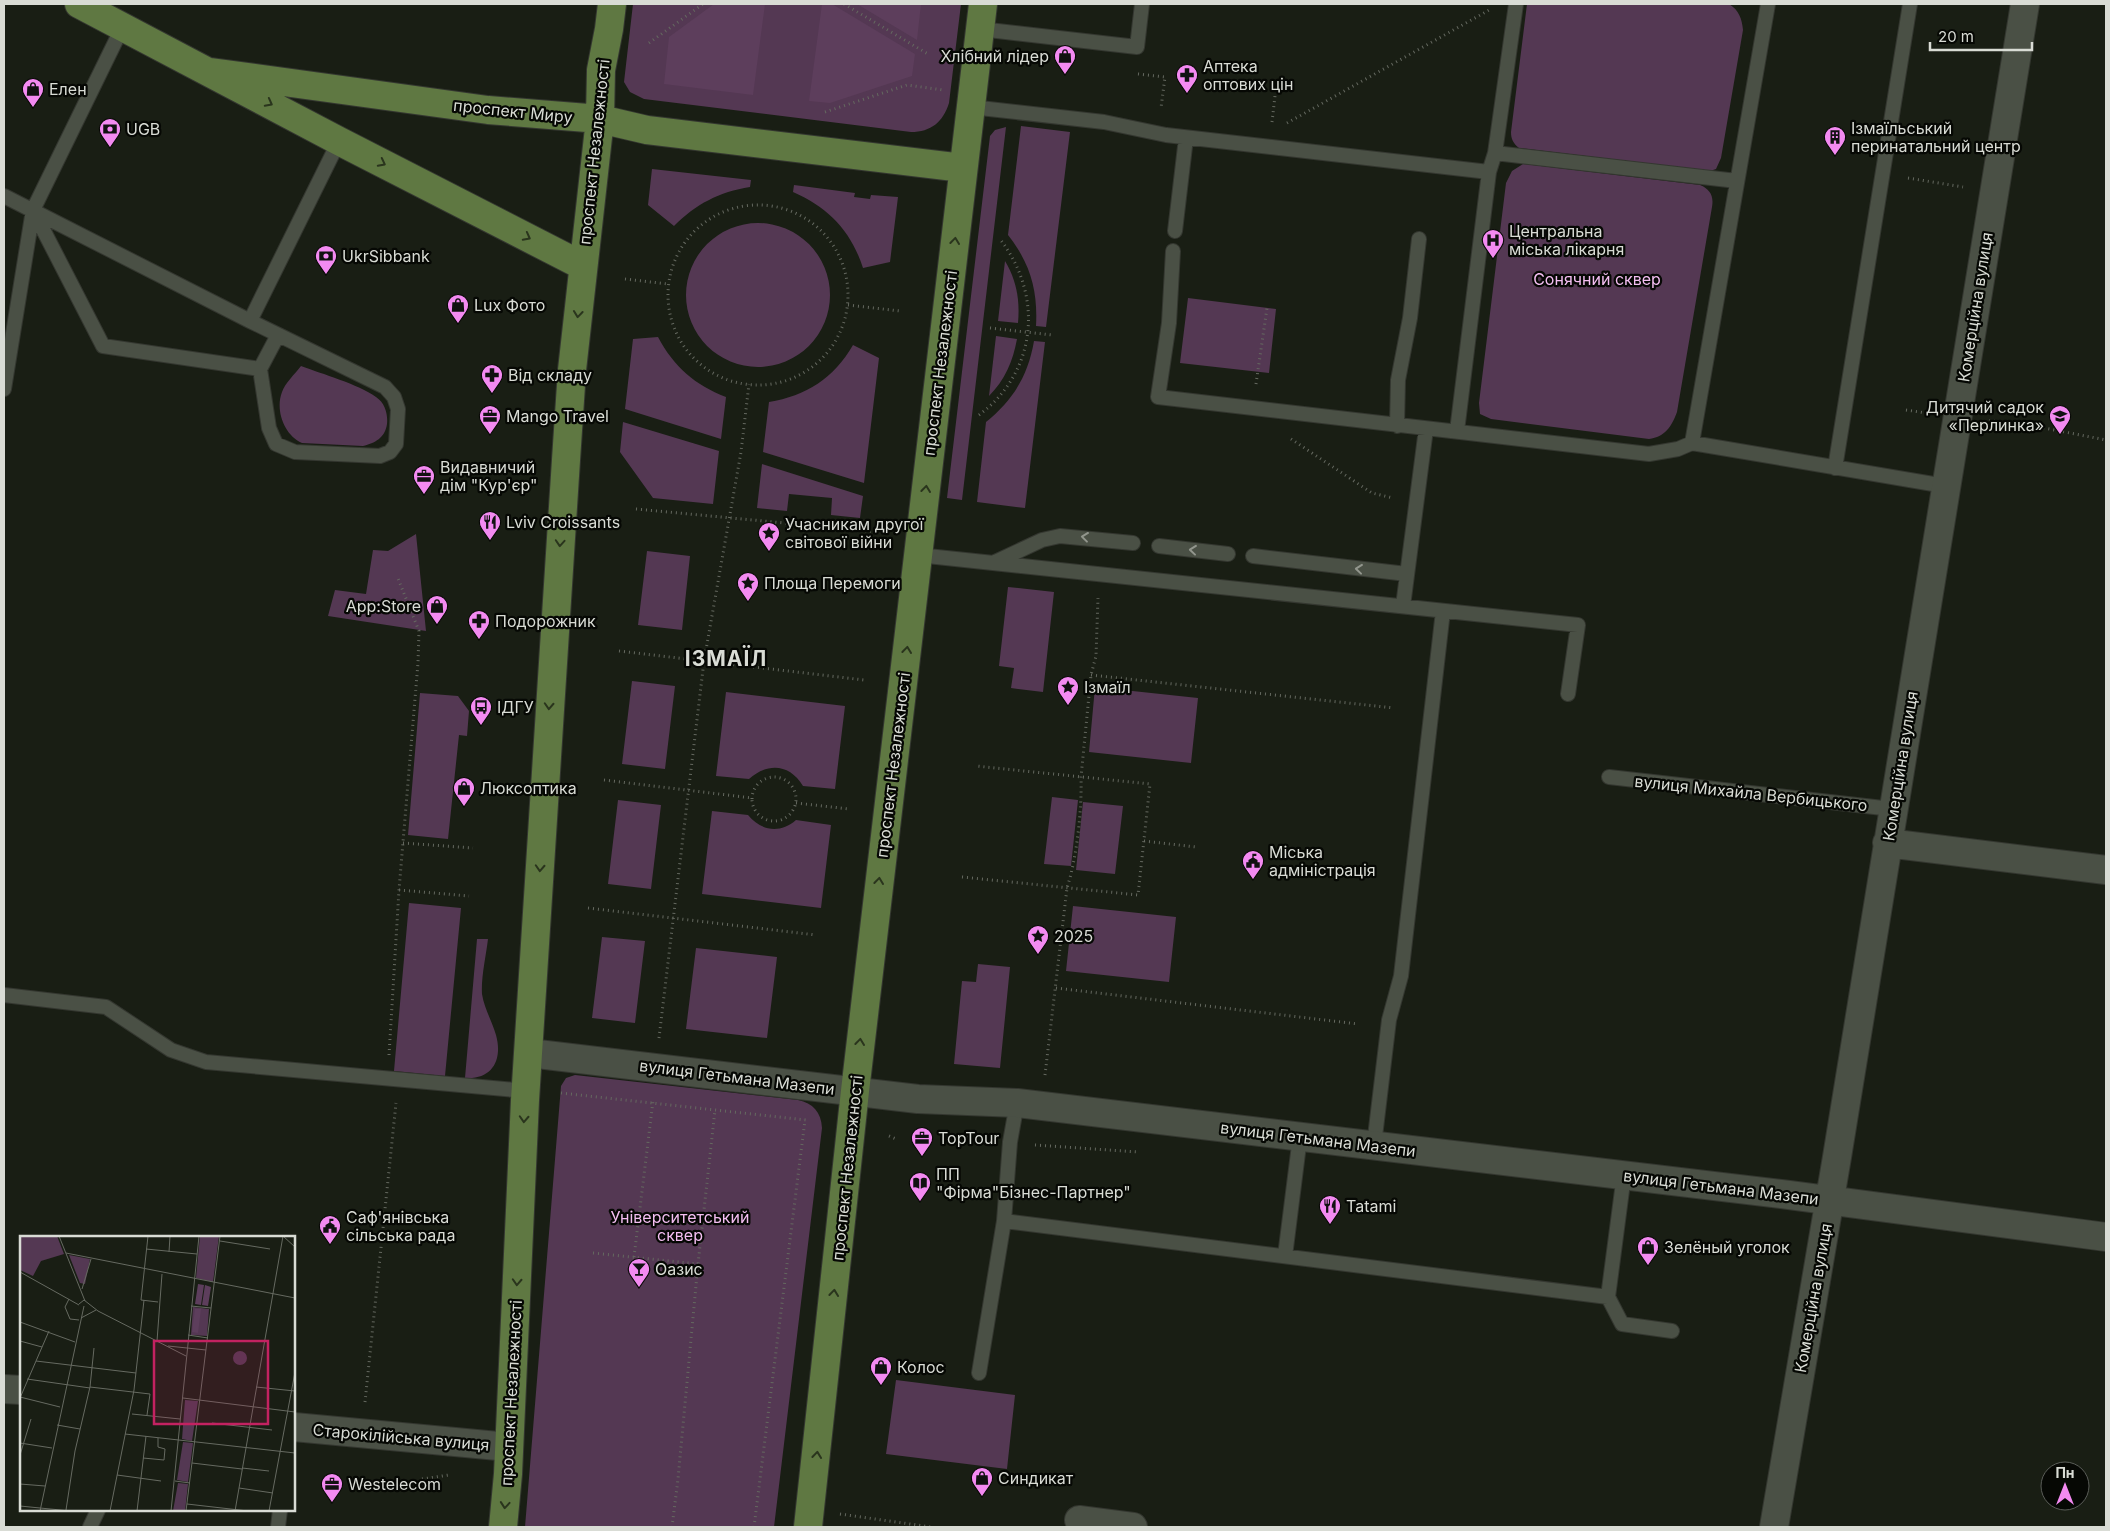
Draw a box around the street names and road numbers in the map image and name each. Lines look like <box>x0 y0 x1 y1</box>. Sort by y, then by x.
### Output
street label: проспект Незалежності <box>574 58 614 246</box>
street label: проспект Миру <box>452 95 574 127</box>
street label: Комерційна вулиця <box>1953 231 1997 383</box>
street label: проспект Незалежності <box>919 269 961 457</box>
street label: проспект Незалежності <box>872 671 914 859</box>
street label: Комерційна вулиця <box>1878 690 1922 842</box>
street label: вулиця Михайла Вербицького <box>1634 771 1868 815</box>
street label: вулиця Гетьмана Мазепи <box>638 1055 836 1099</box>
street label: проспект Незалежності <box>827 1074 867 1262</box>
street label: вулиця Гетьмана Мазепи <box>1219 1117 1417 1161</box>
street label: вулиця Гетьмана Мазепи <box>1622 1165 1820 1209</box>
street label: Комерційна вулиця <box>1790 1222 1836 1374</box>
street label: проспект Незалежності <box>496 1299 526 1487</box>
street label: Старокілійська вулиця <box>312 1419 490 1455</box>

